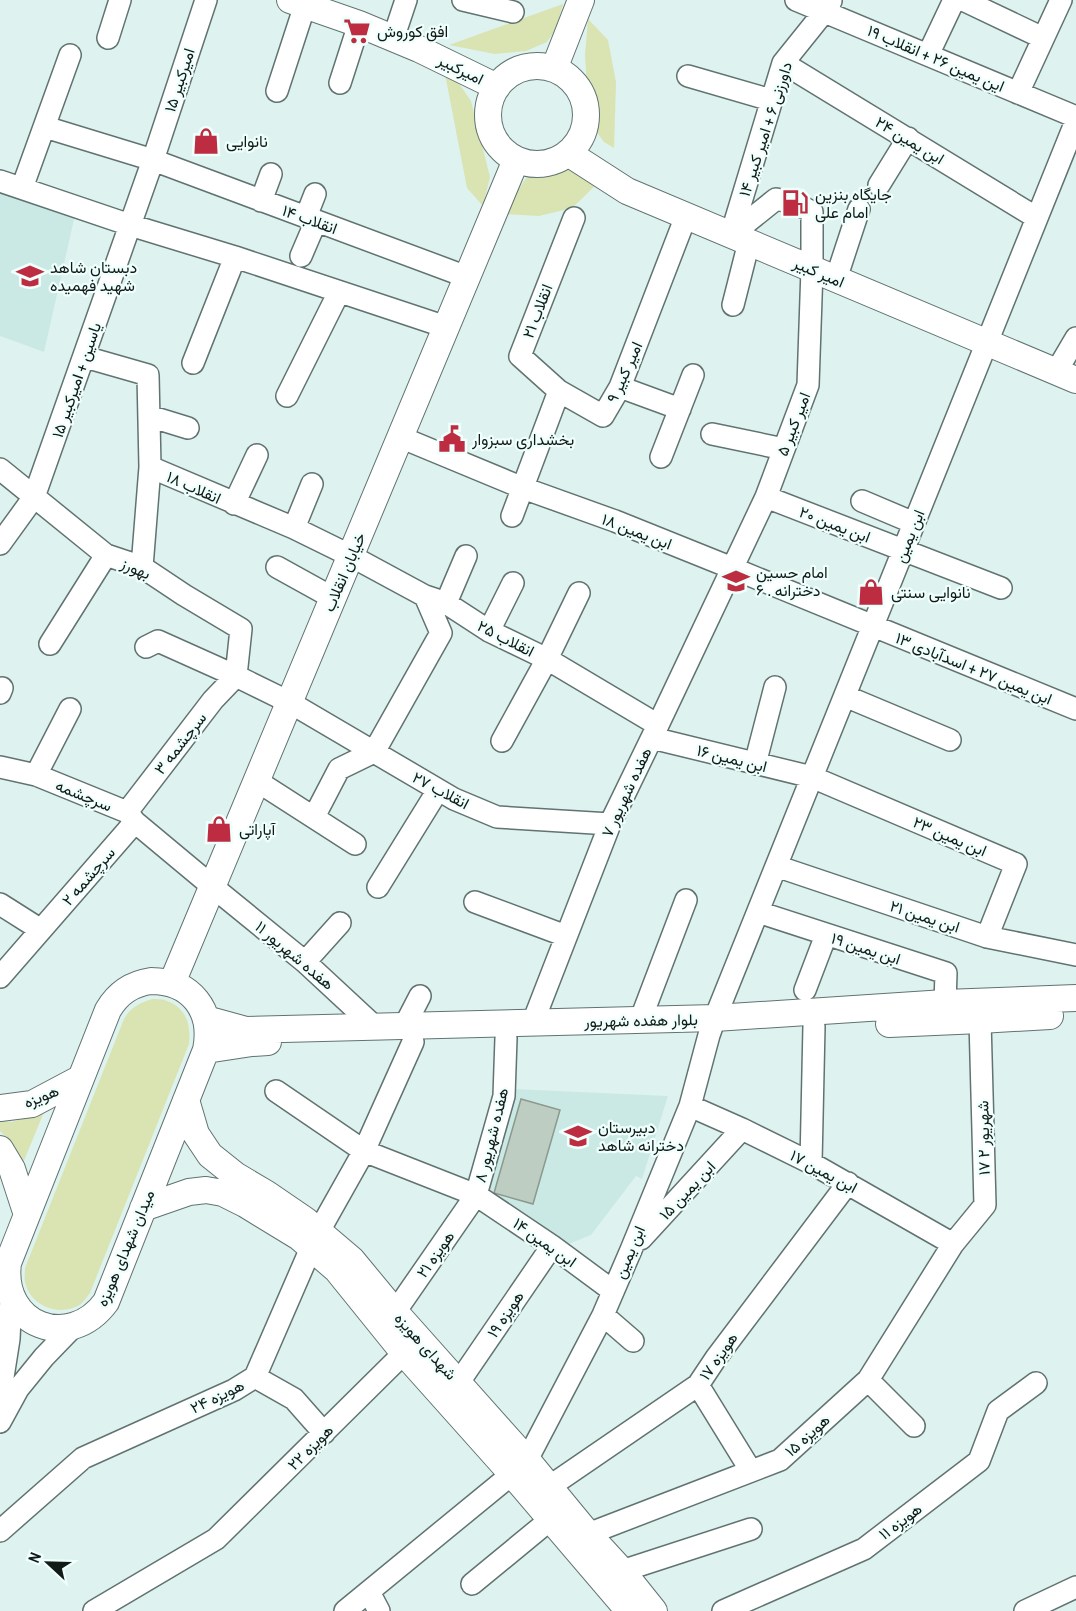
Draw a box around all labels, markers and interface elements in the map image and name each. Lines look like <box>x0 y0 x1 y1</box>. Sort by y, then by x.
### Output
supermarket icon: افق کوروش <box>342 16 372 46</box>
street label: این یمین ۲۶ + انقلاب ۱۹ <box>864 19 1008 97</box>
place label: افق کوروش <box>377 20 448 42</box>
street label: امیرکبیر ۱۵ <box>158 45 200 115</box>
street label: امیرکبیر <box>433 48 488 90</box>
street label: داورزنی ۶ + امیر کبیر ۱۴ <box>733 59 797 199</box>
street label: ابن یمین ۲۴ <box>871 111 949 169</box>
shop icon: نانوایی <box>191 126 221 156</box>
place label: نانوایی <box>226 130 268 152</box>
place label: جایگاه بنزین امام علی <box>815 183 892 223</box>
fuel station icon: جایگاه بنزین امام علی <box>780 188 810 218</box>
street label: انقلاب ۱۴ <box>279 199 341 239</box>
street label: امیر کبیر <box>789 251 848 293</box>
place label: دبستان شاهد شهید فهمیده <box>50 256 137 296</box>
school or university icon: دبستان شاهد شهید فهمیده <box>15 261 45 291</box>
street label: انقلاب ۲۱ <box>517 281 557 341</box>
street label: یاسین + امیرکبیر ۱۵ <box>46 319 106 441</box>
street label: امیر کبیر ۹ <box>601 338 647 406</box>
street label: امیر کبیر ۵ <box>771 389 815 459</box>
public building icon: بخشداری سبزوار <box>437 424 467 454</box>
place label: بخشداری سبزوار <box>471 428 574 450</box>
street label: انقلاب ۱۸ <box>163 465 225 509</box>
street label: ابن یمین ۲۰ <box>796 500 874 548</box>
street label: ابن یمین <box>888 506 930 566</box>
street label: ابن یمین ۱۸ <box>599 508 675 554</box>
street label: خیابان انقلاب <box>317 529 371 615</box>
street label: بهورز <box>117 551 154 584</box>
place label: امام حسین ۶ . دخترانه <box>756 561 828 601</box>
school or university icon: امام حسین ۶ . دخترانه <box>721 566 751 596</box>
shop icon: نانوایی سنتی <box>856 577 886 607</box>
place label: نانوایی سنتی <box>891 581 970 603</box>
street label: انقلاب ۲۵ <box>474 614 538 662</box>
street label: ابن یمین ۲۷ + اسدآبادی ۱۳ <box>892 626 1056 710</box>
street label: سرچشمه ۳ <box>149 707 212 779</box>
street label: ابن یمین ۱۶ <box>695 739 769 777</box>
street label: هفده شهریور ۷ <box>596 743 656 841</box>
street label: انقلاب ۲۷ <box>409 766 473 814</box>
street label: سرچشمه <box>52 774 116 817</box>
street label: ابن یمین ۲۳ <box>910 811 990 861</box>
shop icon: آپاراتی <box>204 814 234 844</box>
place label: آپاراتی <box>239 818 277 841</box>
street label: سرچشمه ۲ <box>56 842 120 911</box>
street label: ابن یمین ۲۱ <box>887 894 963 938</box>
street label: هفده شهریور ۱۱ <box>251 915 339 995</box>
street label: ابن یمین ۱۹ <box>829 926 903 970</box>
street label: بلوار هفده شهریور <box>583 1008 698 1032</box>
street label: هویزه <box>20 1079 62 1113</box>
street label: هفده شهریور ۸ <box>469 1085 513 1185</box>
street label: ۱۷ شهریور ۲ <box>971 1100 995 1176</box>
place label: دبیرستان دخترانه شاهد <box>598 1116 684 1156</box>
school or university icon: دبیرستان دخترانه شاهد <box>563 1121 593 1151</box>
street label: ابن یمین ۱۷ <box>786 1144 862 1198</box>
street label: ابن یمین ۱۵ <box>654 1156 720 1224</box>
street label: میدان شهدای هویزه <box>90 1186 160 1310</box>
street label: ابن یمین ۱۴ <box>509 1212 581 1272</box>
street label: ابن یمین <box>608 1222 650 1282</box>
street label: هویزه ۲۱ <box>411 1226 459 1282</box>
street label: هویزه ۱۹ <box>481 1286 529 1342</box>
street label: شهدای هویزه <box>390 1307 462 1385</box>
street label: هویزه ۱۷ <box>694 1328 742 1384</box>
street label: هویزه ۲۴ <box>186 1374 248 1418</box>
street label: هویزه ۱۵ <box>780 1409 834 1461</box>
street label: هویزه ۲۲ <box>282 1419 338 1475</box>
street label: هویزه ۱۱ <box>874 1497 926 1545</box>
north arrow <box>18 1533 78 1593</box>
text: N <box>22 1549 46 1566</box>

